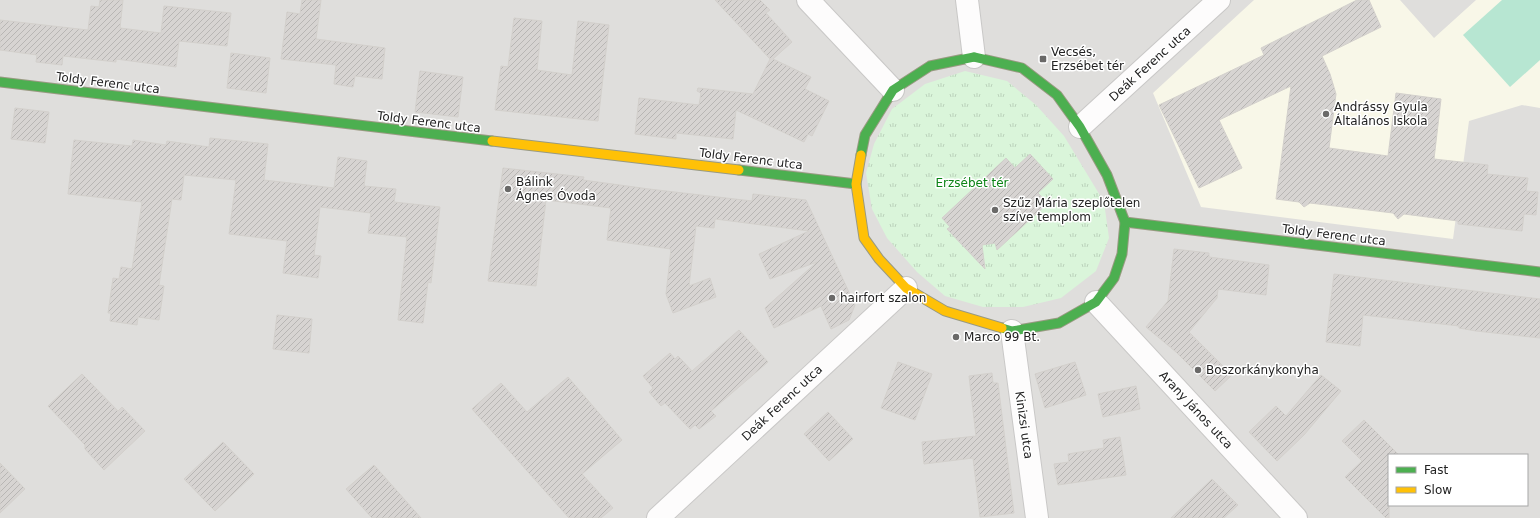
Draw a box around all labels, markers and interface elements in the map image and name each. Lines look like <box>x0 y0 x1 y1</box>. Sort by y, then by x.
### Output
street label: Deák Ferenc utca <box>1106 24 1194 104</box>
place label: Vecsés, Erzsébet tér <box>1051 45 1124 73</box>
marker: Vecsés, Erzsébet tér <box>1038 54 1048 64</box>
street label: Toldy Ferenc utca <box>54 70 161 96</box>
place label: Andrássy Gyula Általános Iskola <box>1334 100 1428 128</box>
street label: Toldy Ferenc utca <box>375 109 482 135</box>
marker: Andrássy Gyula Általános Iskola <box>1321 109 1331 119</box>
street label: Toldy Ferenc utca <box>697 146 804 172</box>
place label: Bálink Ágnes Óvoda <box>516 175 596 203</box>
park label: Erzsébet tér <box>936 176 1009 190</box>
marker: Bálink Ágnes Óvoda <box>503 184 513 194</box>
place label: Szűz Mária szeplőtelen szíve templom <box>1003 196 1140 224</box>
marker: Szűz Mária szeplőtelen szíve templom <box>990 205 1000 215</box>
street label: Toldy Ferenc utca <box>1280 222 1387 248</box>
place label: hairfort szalon <box>840 291 926 305</box>
marker: hairfort szalon <box>827 293 837 303</box>
place label: Marco 99 Bt. <box>964 330 1040 344</box>
marker: Marco 99 Bt. <box>951 332 961 342</box>
street label: Deák Ferenc utca <box>739 362 825 444</box>
place label: Boszorkánykonyha <box>1206 363 1319 377</box>
marker: Boszorkánykonyha <box>1193 365 1203 375</box>
street label: Arany János utca <box>1156 368 1236 452</box>
street label: Kinizsi utca <box>1012 390 1036 460</box>
legend <box>1388 454 1528 506</box>
text: Fast <box>1424 463 1448 477</box>
text: Slow <box>1424 483 1452 497</box>

